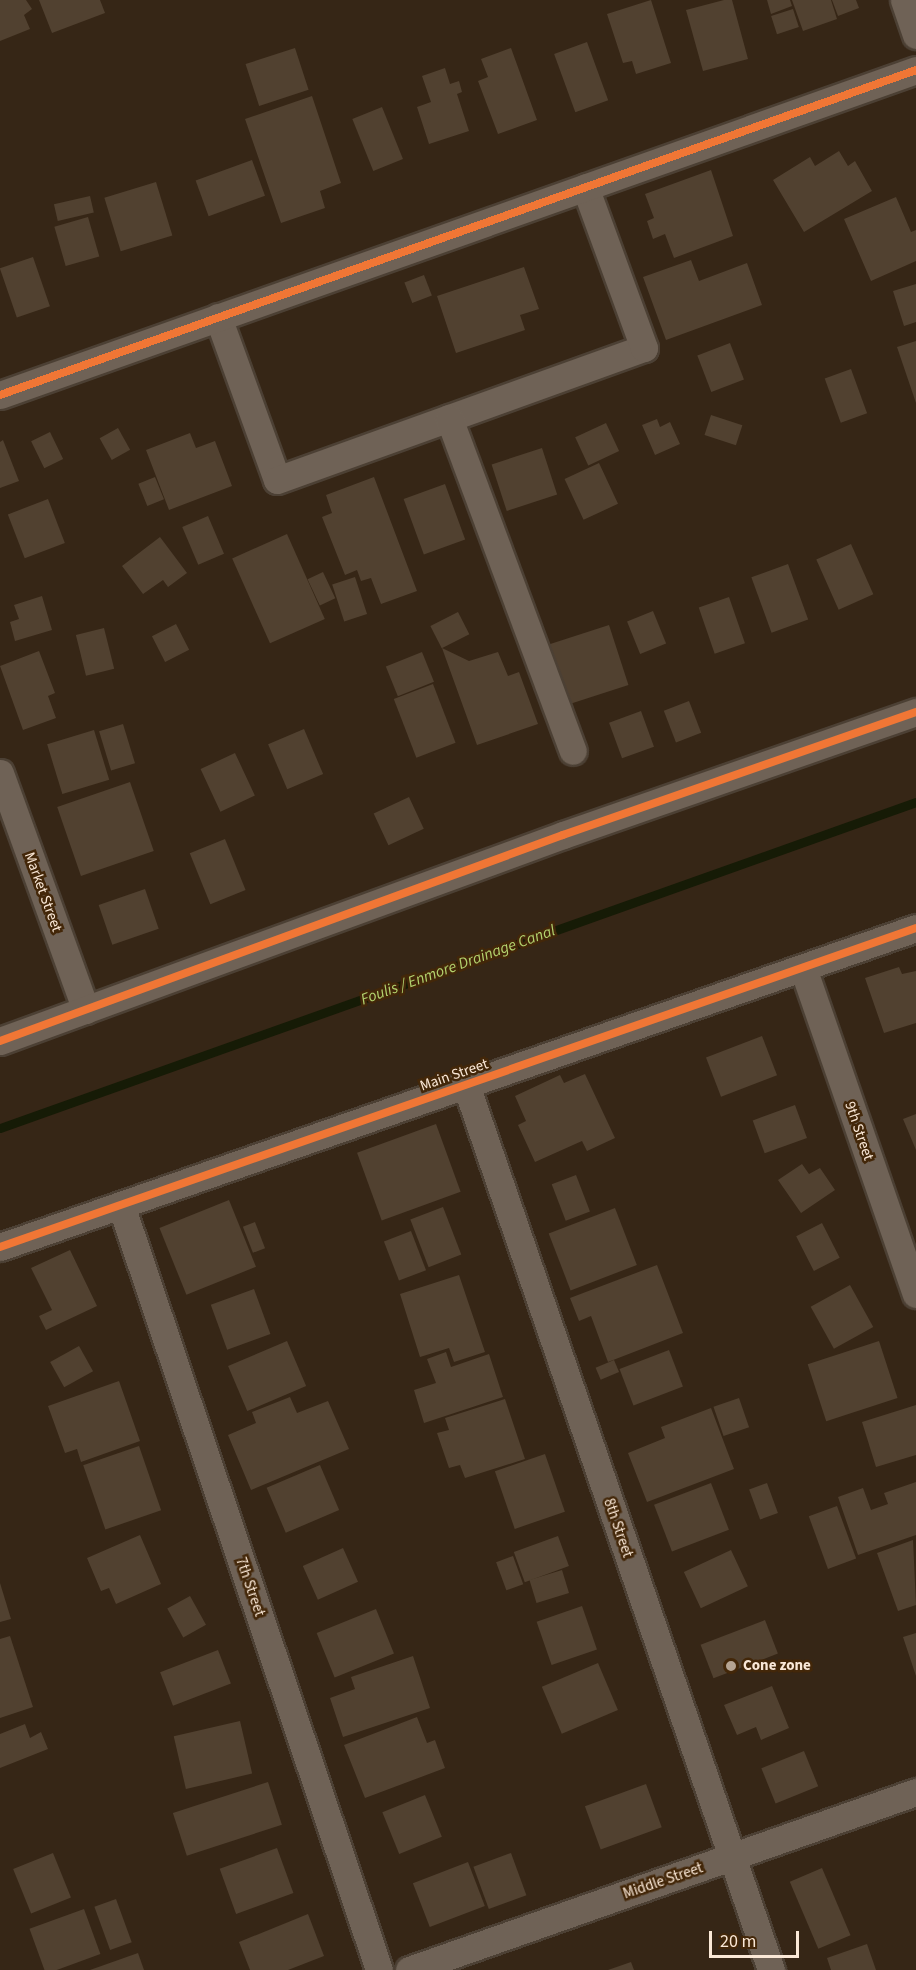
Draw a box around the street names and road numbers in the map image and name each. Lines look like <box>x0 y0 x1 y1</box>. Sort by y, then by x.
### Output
street label: Market Street <box>20 850 66 934</box>
street label: Main Street <box>418 1055 490 1095</box>
street label: 9th Street <box>841 1099 877 1163</box>
street label: 8th Street <box>600 1496 636 1560</box>
street label: 7th Street <box>232 1555 268 1619</box>
street label: Middle Street <box>621 1859 705 1903</box>

